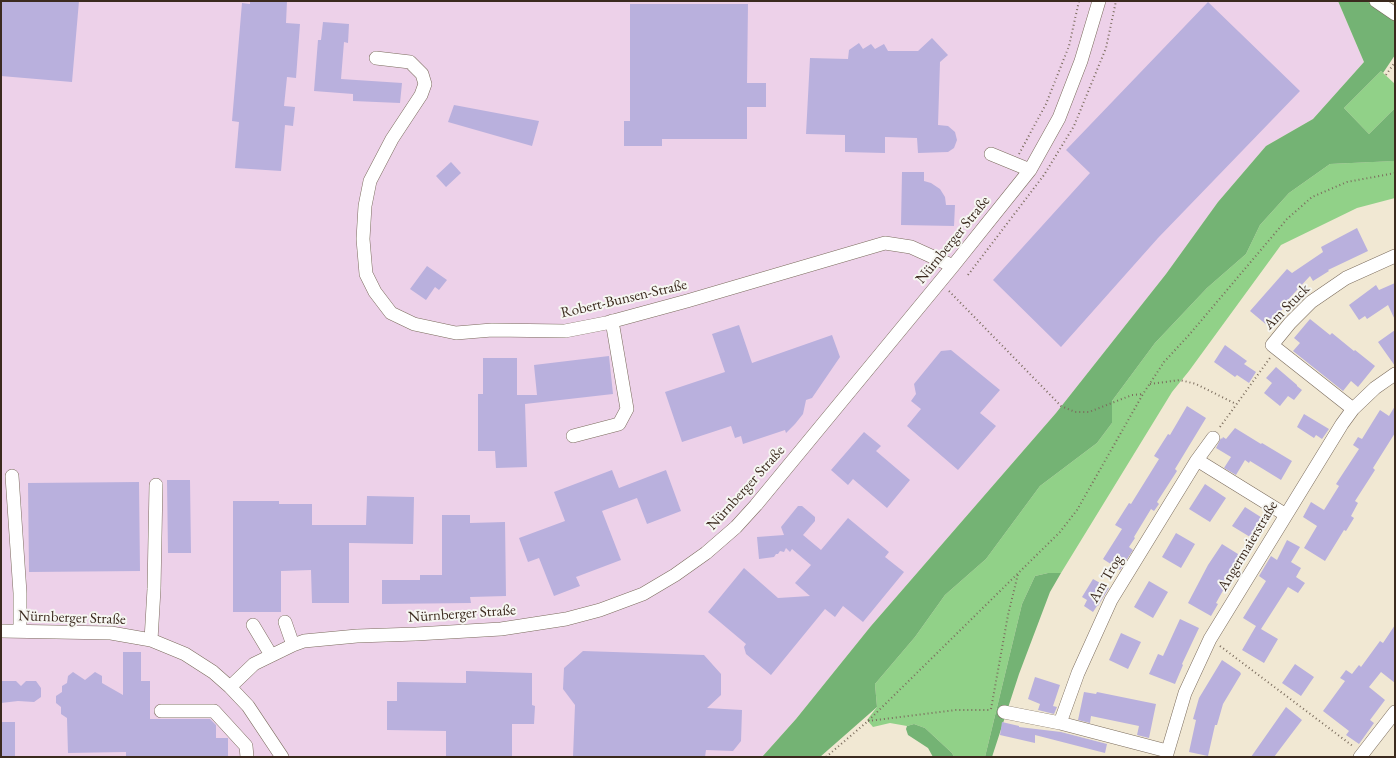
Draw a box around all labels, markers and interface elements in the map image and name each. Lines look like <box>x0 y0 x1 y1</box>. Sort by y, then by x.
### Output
street label: Nürnberger Straße <box>912 192 994 288</box>
street label: Robert-Bunsen-Straße <box>559 276 689 322</box>
street label: Am Stuck <box>1260 280 1314 334</box>
street label: Nürnberger Straße <box>703 442 789 534</box>
street label: Angermaierstraße <box>1214 498 1282 594</box>
street label: Am Trog <box>1085 552 1127 606</box>
street label: Nürnberger Straße <box>408 601 516 627</box>
street label: Nürnberger Straße <box>18 607 126 629</box>

